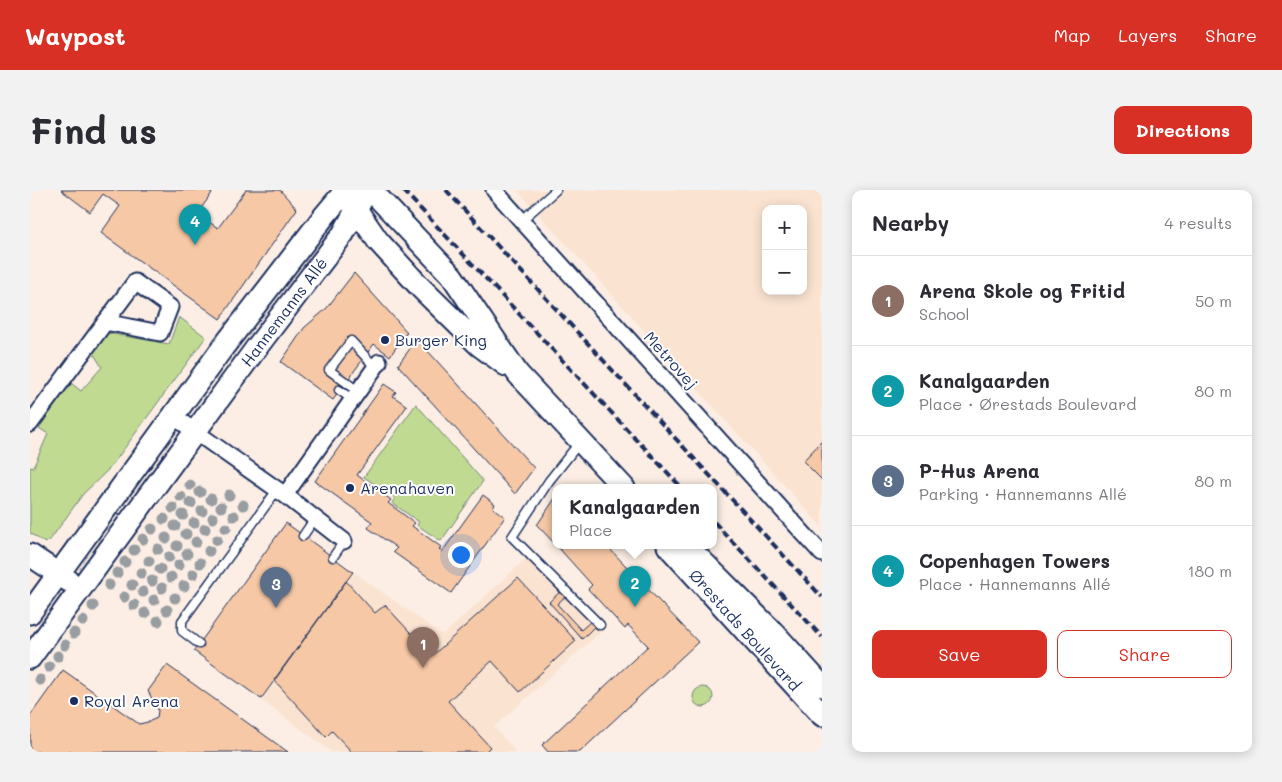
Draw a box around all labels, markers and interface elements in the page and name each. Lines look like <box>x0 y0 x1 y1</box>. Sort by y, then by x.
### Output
text: Waypost <box>25 20 126 51</box>
text: Map <box>1054 23 1090 47</box>
text: Layers <box>1118 23 1177 47</box>
text: Share <box>1205 23 1257 47</box>
button: Directions <box>1114 106 1252 154</box>
text: Find us <box>30 107 157 153</box>
pin: 4 <box>179 204 211 245</box>
map controls <box>762 205 807 295</box>
button: + <box>762 205 807 250</box>
text: Nearby <box>872 209 949 236</box>
text: 4 results <box>1164 212 1232 233</box>
button: − <box>762 250 807 295</box>
street label: Hannemanns Allé <box>236 253 332 370</box>
text: Arena Skole og Fritid <box>919 278 1125 303</box>
text: 1 <box>884 290 892 311</box>
text: 50 m <box>1195 290 1232 311</box>
text: School <box>919 303 969 324</box>
street label: Metrovej <box>640 326 703 393</box>
place label: Burger King <box>395 329 487 350</box>
marker: Burger King <box>379 334 391 346</box>
text: Kanalgaarden <box>919 368 1050 393</box>
text: 2 <box>884 380 892 401</box>
text: 80 m <box>1195 380 1232 401</box>
text: Place · Ørestads Boulevard <box>919 393 1136 414</box>
text: P-Hus Arena <box>919 458 1040 483</box>
text: 3 <box>883 470 893 491</box>
text: 80 m <box>1195 470 1232 491</box>
place label: Arenahaven <box>360 477 454 498</box>
marker: Arenahaven <box>344 482 356 494</box>
text: Parking · Hannemanns Allé <box>919 483 1127 504</box>
popup <box>552 484 717 549</box>
text: Kanalgaarden <box>569 494 700 519</box>
text: Place <box>569 519 612 540</box>
your location <box>448 542 474 568</box>
text: Copenhagen Towers <box>919 548 1110 573</box>
text: 4 <box>883 560 893 581</box>
text: 180 m <box>1187 560 1232 581</box>
street label: Ørestads Boulevard <box>685 564 806 695</box>
pin: 2 <box>619 566 651 607</box>
pin: 3 <box>260 567 292 608</box>
text: Place · Hannemanns Allé <box>919 573 1111 594</box>
pin: 1 <box>407 627 439 668</box>
button: Save <box>872 630 1047 678</box>
button: Share <box>1057 630 1232 678</box>
place label: Royal Arena <box>84 690 179 711</box>
marker: Royal Arena <box>68 695 80 707</box>

